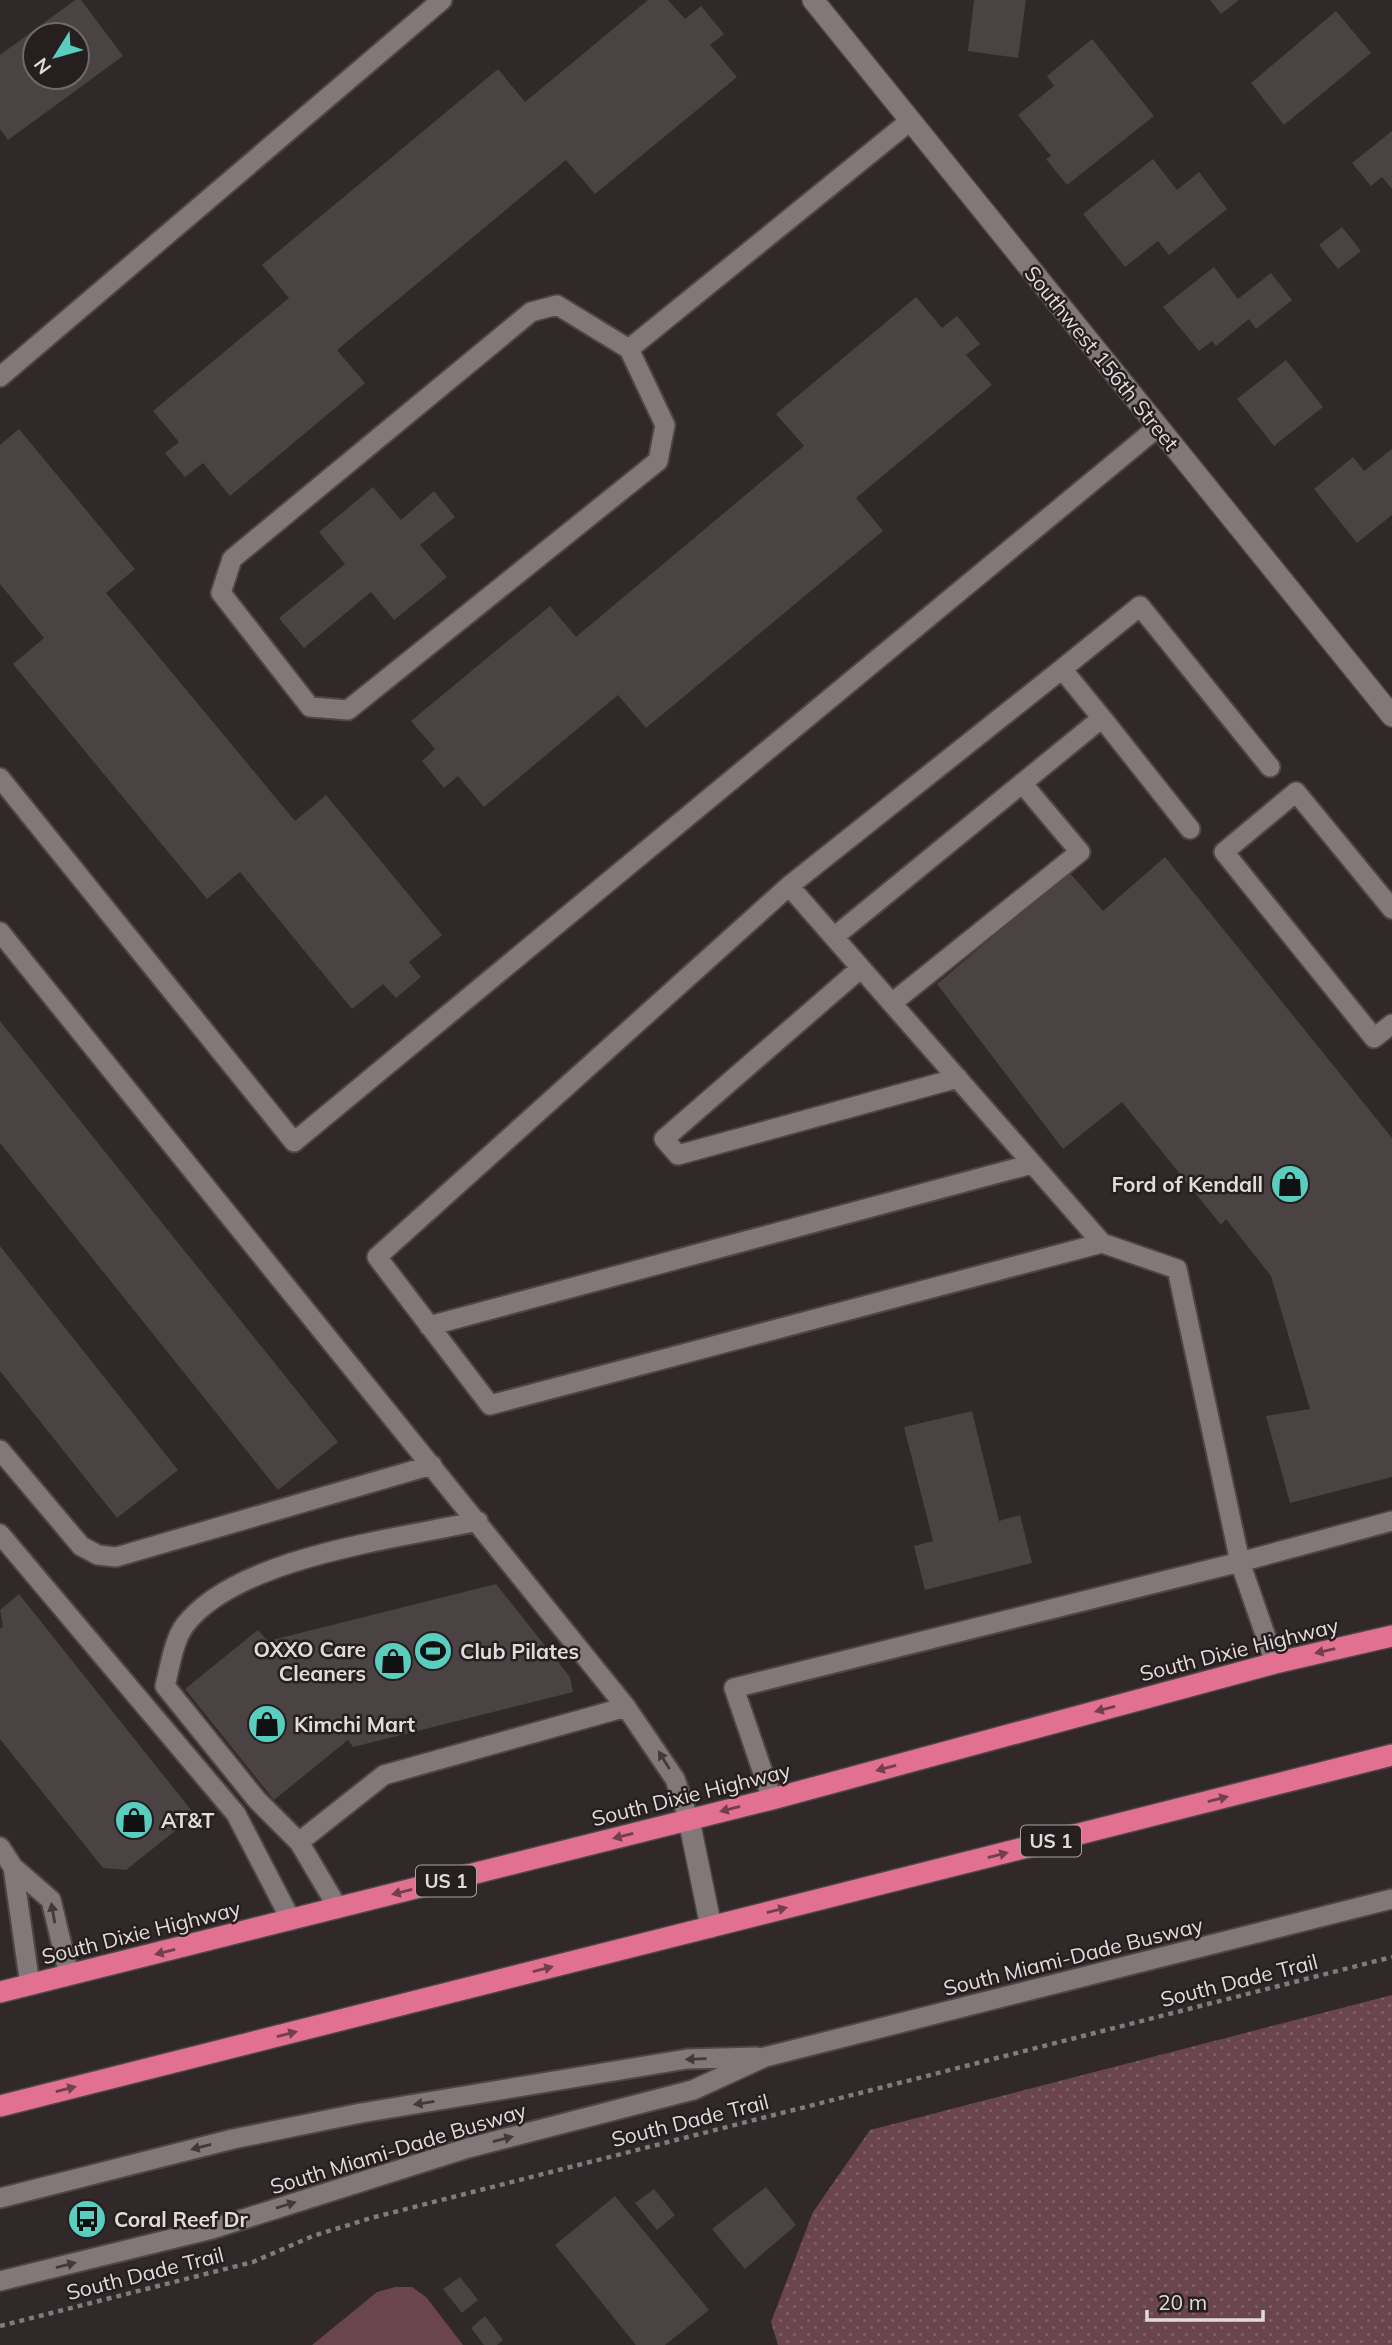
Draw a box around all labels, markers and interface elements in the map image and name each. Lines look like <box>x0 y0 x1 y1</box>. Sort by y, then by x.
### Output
north arrow <box>21 21 91 91</box>
text: N <box>29 53 56 79</box>
street label: Southwest 156th Street <box>1019 260 1185 456</box>
shop icon: Ford of Kendall <box>1269 1163 1311 1205</box>
place label: Ford of Kendall <box>1111 1171 1263 1197</box>
street label: South Dixie Highway <box>1137 1612 1341 1686</box>
sports icon: Club Pilates <box>412 1630 454 1672</box>
place label: OXXO Care Cleaners <box>254 1636 366 1686</box>
place label: Club Pilates <box>460 1638 579 1664</box>
shop icon: OXXO Care Cleaners <box>372 1640 414 1682</box>
one-way arrow <box>1314 1646 1336 1657</box>
shop icon: Kimchi Mart <box>246 1703 288 1745</box>
one-way arrow <box>1095 1704 1116 1714</box>
place label: Kimchi Mart <box>294 1711 415 1737</box>
one-way arrow <box>658 1750 671 1769</box>
street label: South Dixie Highway <box>589 1757 793 1831</box>
one-way arrow <box>875 1763 897 1774</box>
one-way arrow <box>1207 1793 1229 1804</box>
shop icon: AT&T <box>113 1799 155 1841</box>
one-way arrow <box>719 1804 741 1815</box>
place label: AT&T <box>161 1807 215 1833</box>
road number: US 1 <box>1021 1826 1081 1856</box>
one-way arrow <box>611 1831 633 1842</box>
one-way arrow <box>987 1849 1009 1860</box>
road number: US 1 <box>416 1866 476 1896</box>
one-way arrow <box>391 1887 413 1898</box>
street label: South Dixie Highway <box>39 1895 243 1969</box>
one-way arrow <box>48 1902 59 1924</box>
one-way arrow <box>766 1904 788 1915</box>
street label: South Miami-Dade Busway <box>941 1911 1205 2001</box>
one-way arrow <box>154 1947 176 1958</box>
street label: South Dade Trail <box>1158 1948 1320 2012</box>
one-way arrow <box>532 1963 554 1974</box>
one-way arrow <box>276 2028 298 2039</box>
one-way arrow <box>685 2054 707 2065</box>
one-way arrow <box>55 2083 77 2094</box>
street label: South Dade Trail <box>609 2088 771 2152</box>
street label: South Miami-Dade Busway <box>267 2097 529 2199</box>
one-way arrow <box>413 2098 435 2109</box>
one-way arrow <box>492 2133 514 2144</box>
one-way arrow <box>189 2142 211 2153</box>
bus stop icon: Coral Reef Dr <box>66 2198 108 2240</box>
one-way arrow <box>275 2200 296 2210</box>
place label: Coral Reef Dr <box>114 2206 248 2232</box>
street label: South Dade Trail <box>64 2241 226 2305</box>
one-way arrow <box>55 2259 77 2270</box>
scale bar <box>1147 2278 1262 2322</box>
text: 20 m <box>1158 2289 1207 2315</box>

